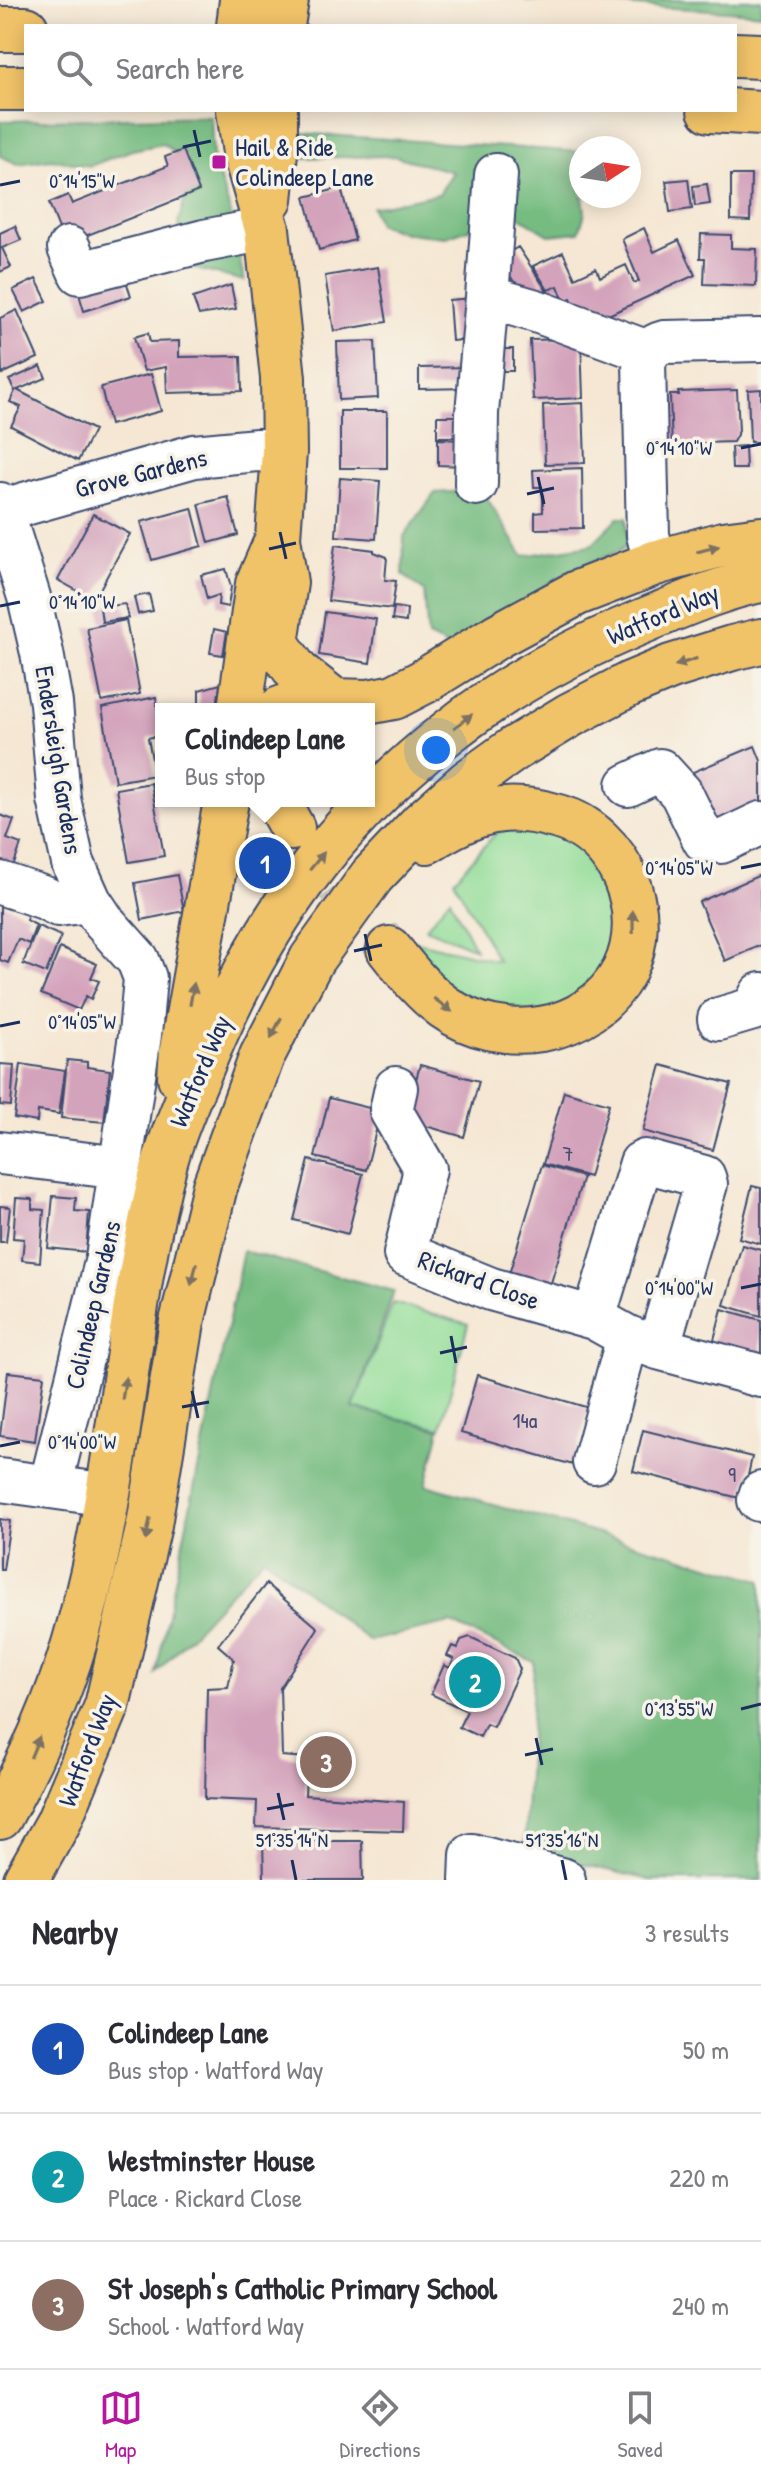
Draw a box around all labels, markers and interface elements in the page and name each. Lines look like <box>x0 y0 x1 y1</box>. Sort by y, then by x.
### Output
search box <box>24 24 737 112</box>
icon: search <box>52 46 96 90</box>
text: Search here <box>116 48 244 88</box>
place label: Hail & Ride Colindeep Lane <box>235 129 374 194</box>
north arrow <box>569 136 641 208</box>
marker: Hail & Ride Colindeep Lane <box>210 153 228 171</box>
text: 0°14'15"W <box>49 167 116 194</box>
text: 0°14'10"W <box>646 434 713 461</box>
street label: Grove Gardens <box>71 439 210 506</box>
one-way arrow <box>695 542 720 554</box>
street label: Watford Way <box>602 574 724 653</box>
text: 0°14'10"W <box>49 588 116 615</box>
one-way arrow <box>674 657 698 669</box>
street label: Endersleigh Gardens <box>27 663 92 857</box>
popup <box>155 703 375 807</box>
one-way arrow <box>452 714 473 730</box>
text: Colindeep Lane <box>185 718 345 758</box>
your location <box>416 730 456 770</box>
text: Bus stop <box>185 758 265 793</box>
pin: 1 <box>239 833 291 893</box>
one-way arrow <box>309 851 326 872</box>
text: 0°14'05"W <box>645 854 713 881</box>
one-way arrow <box>627 908 639 934</box>
one-way arrow <box>186 981 198 1006</box>
one-way arrow <box>433 997 454 1012</box>
text: 0°14'05"W <box>48 1008 116 1035</box>
street label: Watford Way <box>160 1010 239 1132</box>
one-way arrow <box>270 1016 283 1039</box>
house number: 7 <box>563 1138 573 1168</box>
street label: Colindeep Gardens <box>56 1217 129 1393</box>
street label: Rickard Close <box>414 1241 545 1318</box>
one-way arrow <box>187 1261 200 1286</box>
text: 0°14'00"W <box>645 1274 714 1301</box>
one-way arrow <box>118 1375 131 1400</box>
house number: 14a <box>513 1405 538 1435</box>
text: 0°14'00"W <box>48 1428 117 1455</box>
house number: 9 <box>728 1459 736 1489</box>
one-way arrow <box>141 1517 153 1542</box>
pin: 2 <box>449 1652 501 1712</box>
street label: Watford Way <box>49 1688 124 1811</box>
text: 0°13'55"W <box>645 1695 714 1722</box>
pin: 3 <box>300 1732 352 1792</box>
one-way arrow <box>29 1735 42 1759</box>
text: 51°35'14"N <box>256 1826 328 1853</box>
text: 51°35'16"N <box>526 1826 599 1853</box>
text: Nearby <box>32 1909 118 1955</box>
text: 3 results <box>645 1915 729 1950</box>
text: Colindeep Lane <box>108 2012 269 2052</box>
text: 1 <box>53 2032 63 2067</box>
text: 50 m <box>683 2032 729 2067</box>
text: Bus stop · Watford Way <box>108 2052 324 2087</box>
text: Westminster House <box>108 2140 315 2180</box>
text: 2 <box>52 2160 64 2195</box>
text: 220 m <box>669 2160 729 2195</box>
text: Place · Rickard Close <box>108 2180 302 2215</box>
text: St Joseph's Catholic Primary School <box>108 2268 497 2308</box>
text: 3 <box>52 2288 64 2323</box>
text: 240 m <box>672 2288 729 2323</box>
text: School · Watford Way <box>108 2308 304 2343</box>
tab: Map <box>99 2386 143 2464</box>
tab: Directions <box>340 2386 421 2464</box>
tab: Saved <box>618 2386 662 2464</box>

